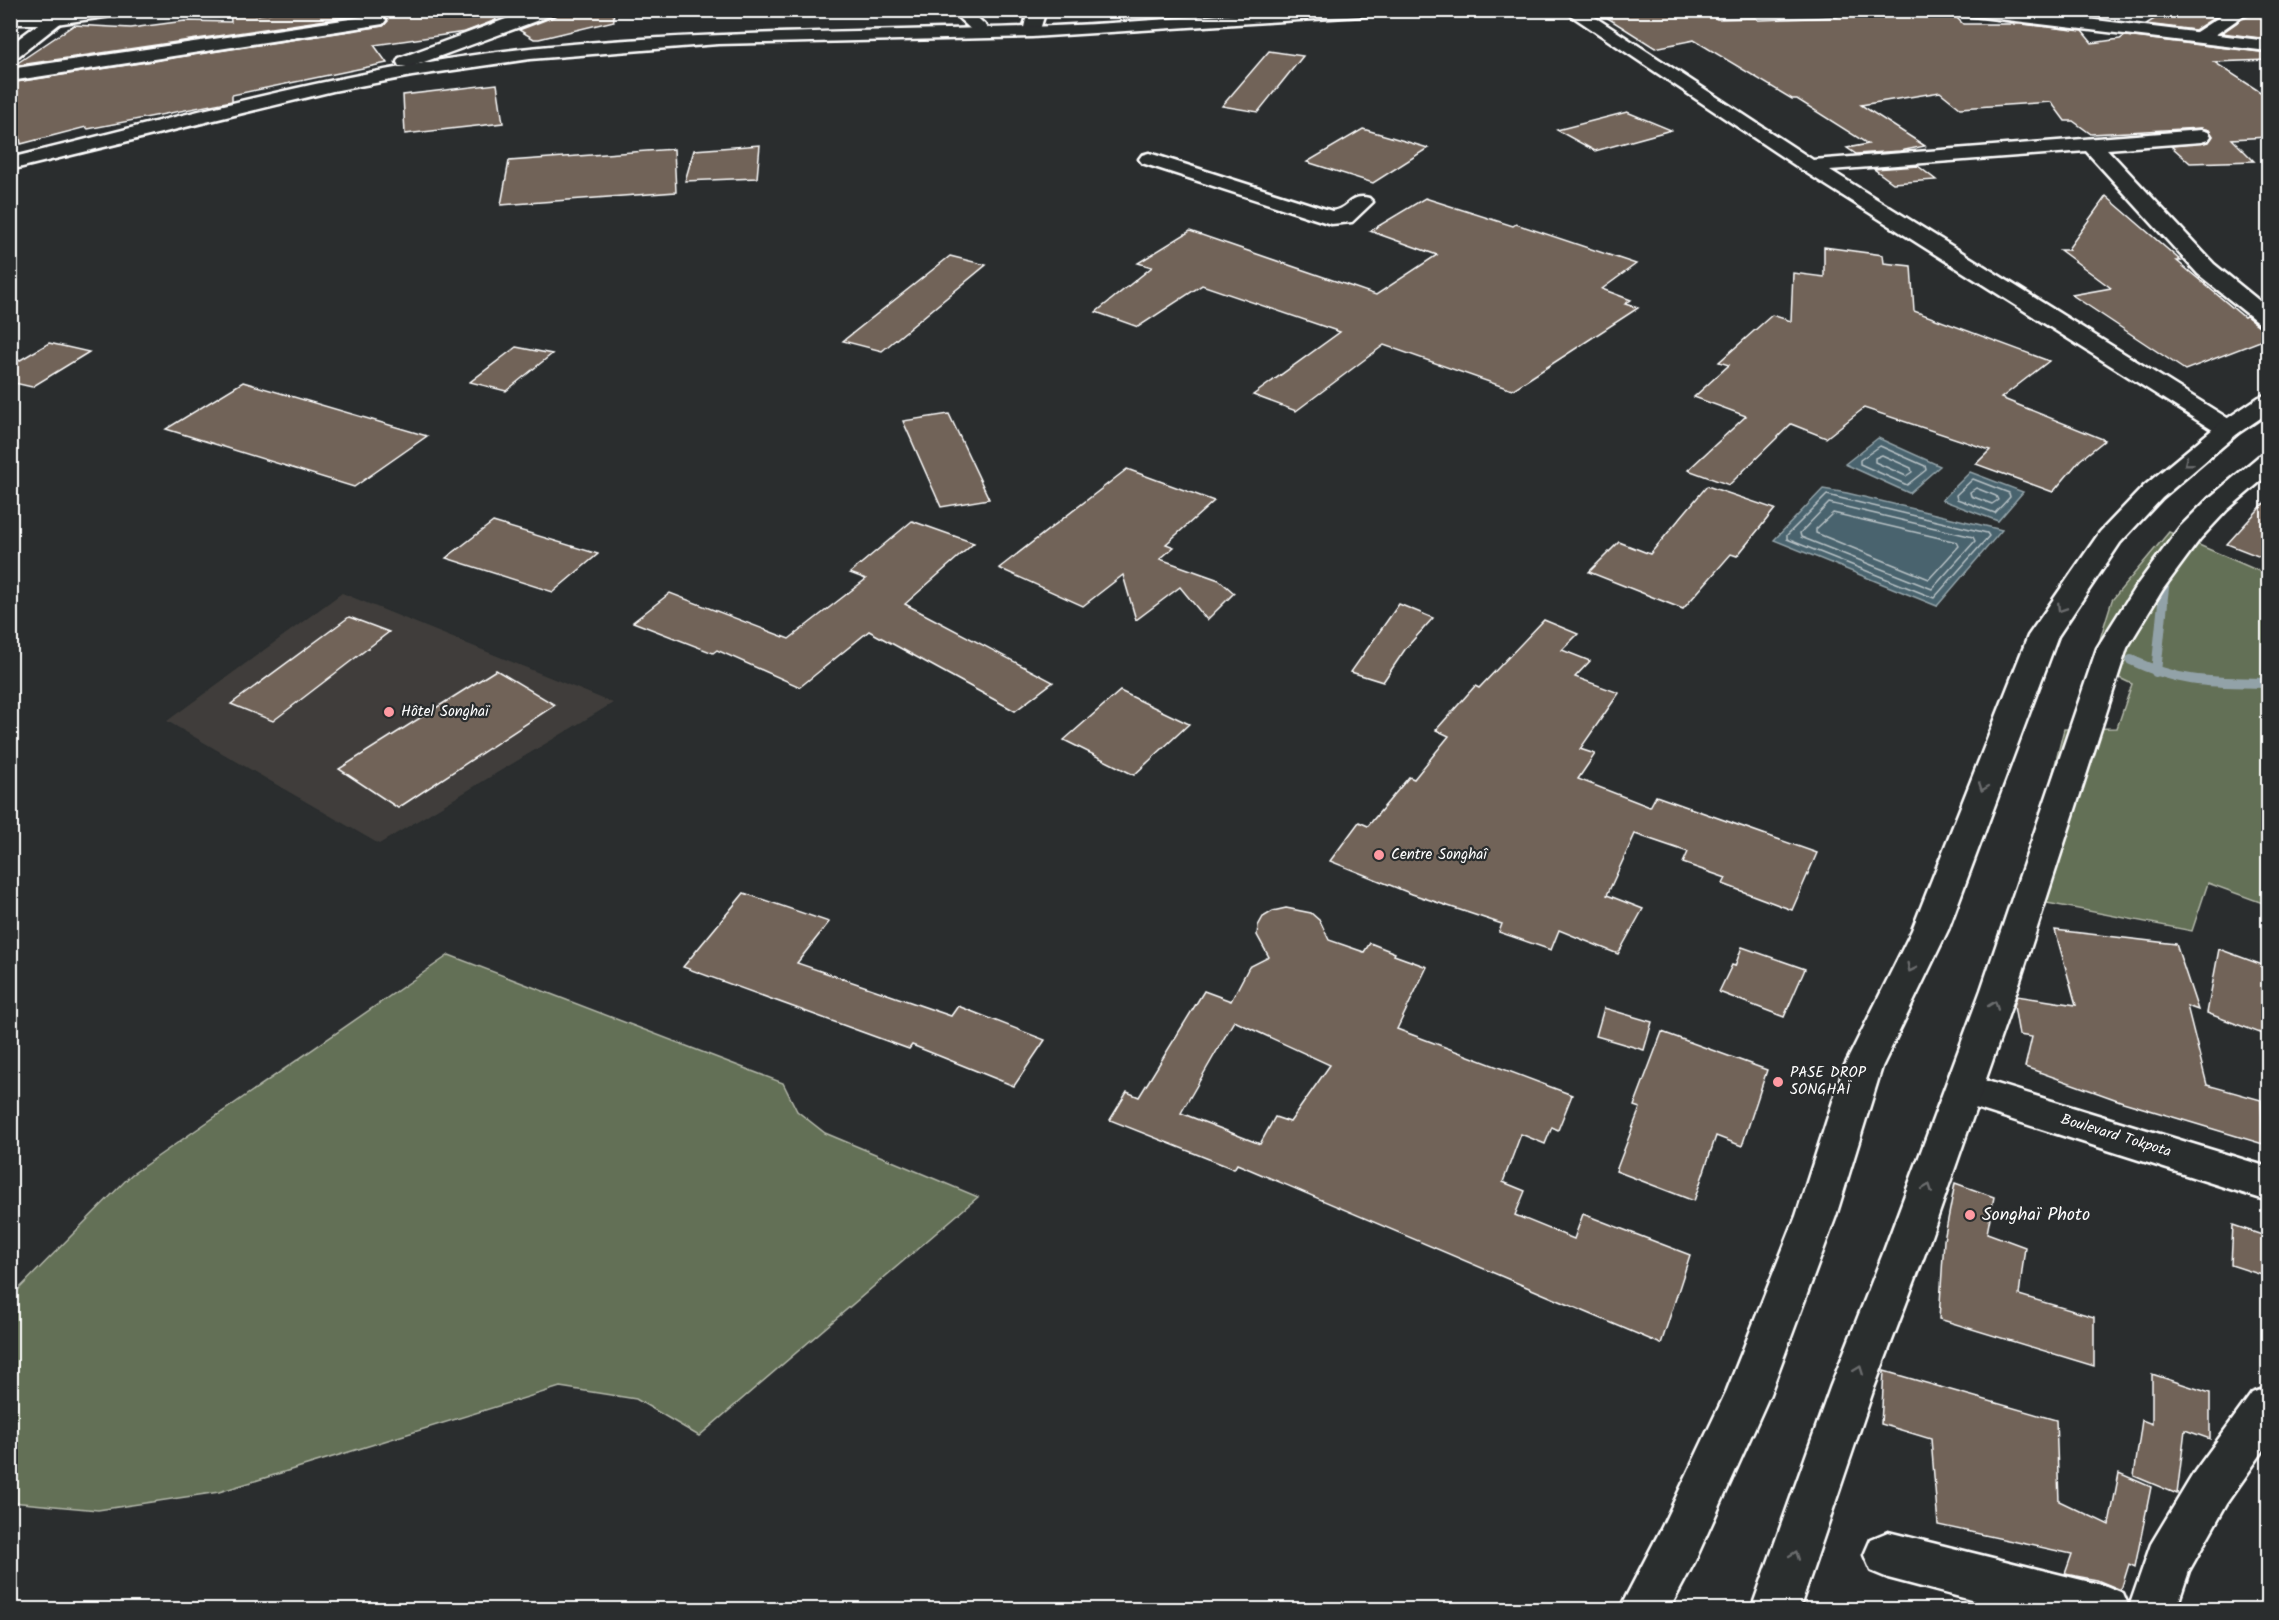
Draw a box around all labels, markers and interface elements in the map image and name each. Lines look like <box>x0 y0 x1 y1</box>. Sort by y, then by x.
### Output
one-way arrow <box>2184 455 2195 466</box>
one-way arrow <box>2057 602 2068 613</box>
place label: Hôtel Songhaï <box>401 700 490 724</box>
marker: Hôtel Songhaï <box>382 705 396 719</box>
one-way arrow <box>1978 781 1991 791</box>
place label: Centre Songhaî <box>1391 843 1489 867</box>
marker: Centre Songhaî <box>1372 848 1386 862</box>
one-way arrow <box>1907 961 1919 972</box>
one-way arrow <box>1987 1000 1999 1011</box>
place label: PASE DROP SONGHAÏ <box>1790 1061 1867 1102</box>
marker: PASE DROP SONGHAÏ <box>1771 1075 1785 1089</box>
street label: Boulevard Tokpota <box>2058 1108 2174 1164</box>
one-way arrow <box>1921 1183 1933 1194</box>
place label: Songhaï Photo <box>1982 1201 2090 1230</box>
marker: Songhaï Photo <box>1963 1208 1977 1222</box>
one-way arrow <box>1852 1366 1864 1377</box>
one-way arrow <box>1787 1550 1800 1560</box>

